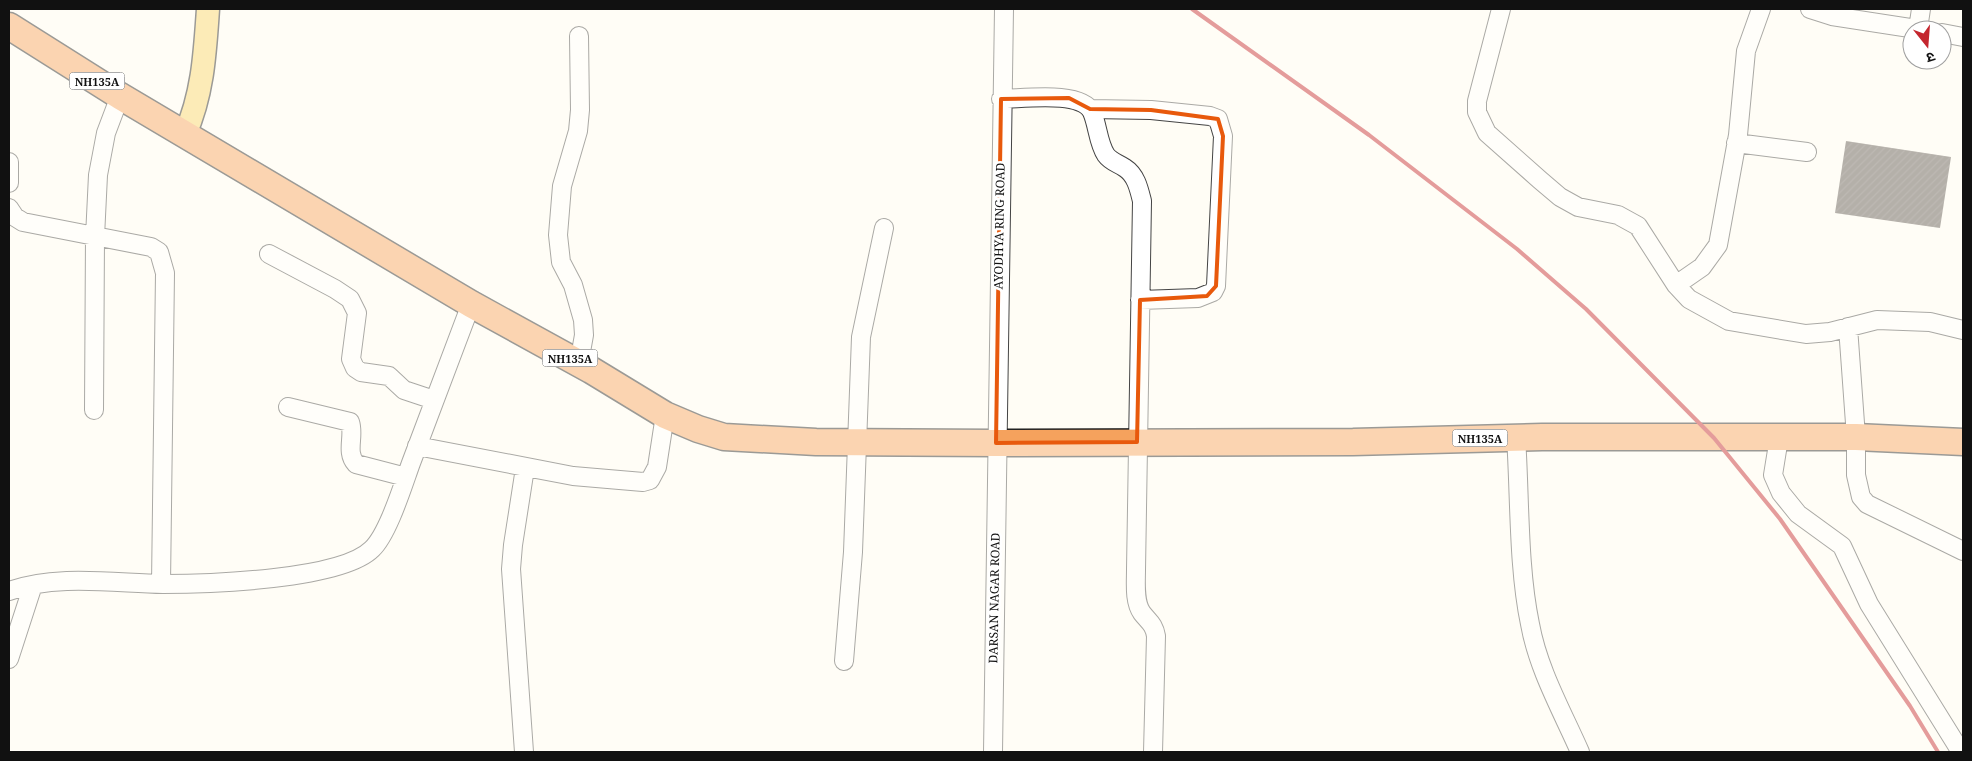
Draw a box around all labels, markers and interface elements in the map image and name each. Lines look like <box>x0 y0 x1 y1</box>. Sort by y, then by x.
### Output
north arrow <box>1902 20 1952 70</box>
text: उ <box>1923 48 1938 68</box>
road number: NH135A <box>70 72 124 90</box>
street label: AYODHYA RING ROAD <box>989 162 1009 290</box>
road number: NH135A <box>542 349 598 366</box>
road number: NH135A <box>1452 429 1508 446</box>
street label: DARSAN NAGAR ROAD <box>984 532 1004 663</box>

